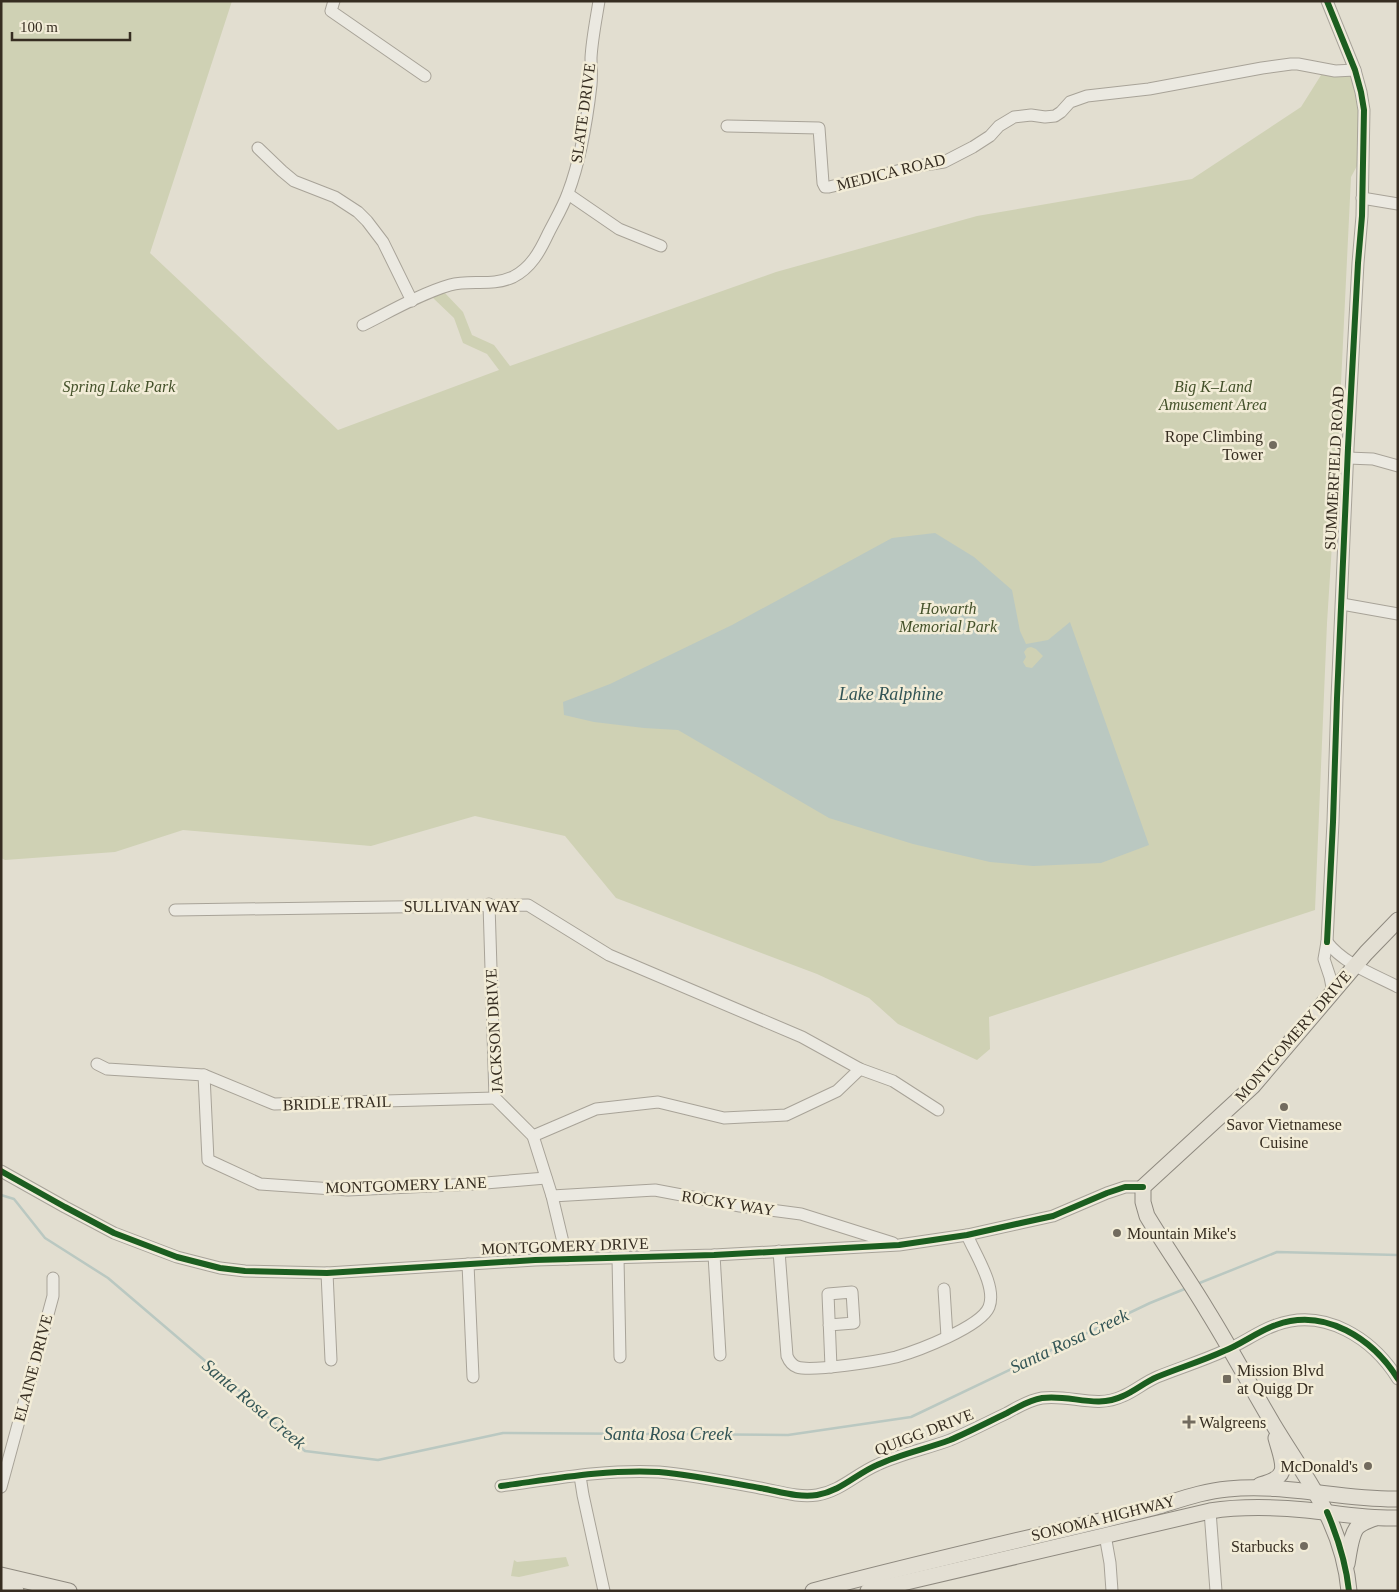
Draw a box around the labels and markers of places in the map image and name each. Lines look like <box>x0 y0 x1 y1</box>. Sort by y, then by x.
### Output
place label: Rope Climbing Tower <box>1165 428 1264 463</box>
marker: Rope Climbing Tower <box>1267 439 1279 451</box>
marker: Savor Vietnamese Cuisine <box>1278 1101 1290 1113</box>
place label: Savor Vietnamese Cuisine <box>1226 1116 1342 1151</box>
place label: Mountain Mike's <box>1127 1225 1236 1242</box>
marker: Mountain Mike's <box>1111 1227 1123 1239</box>
place label: Mission Blvd at Quigg Dr <box>1237 1362 1324 1398</box>
marker: Mission Blvd at Quigg Dr <box>1221 1373 1233 1385</box>
place label: Walgreens <box>1199 1414 1266 1432</box>
marker: Walgreens <box>1183 1416 1195 1428</box>
place label: McDonald's <box>1280 1458 1358 1475</box>
marker: McDonald's <box>1362 1460 1374 1472</box>
place label: Starbucks <box>1231 1538 1294 1555</box>
marker: Starbucks <box>1298 1540 1310 1552</box>

